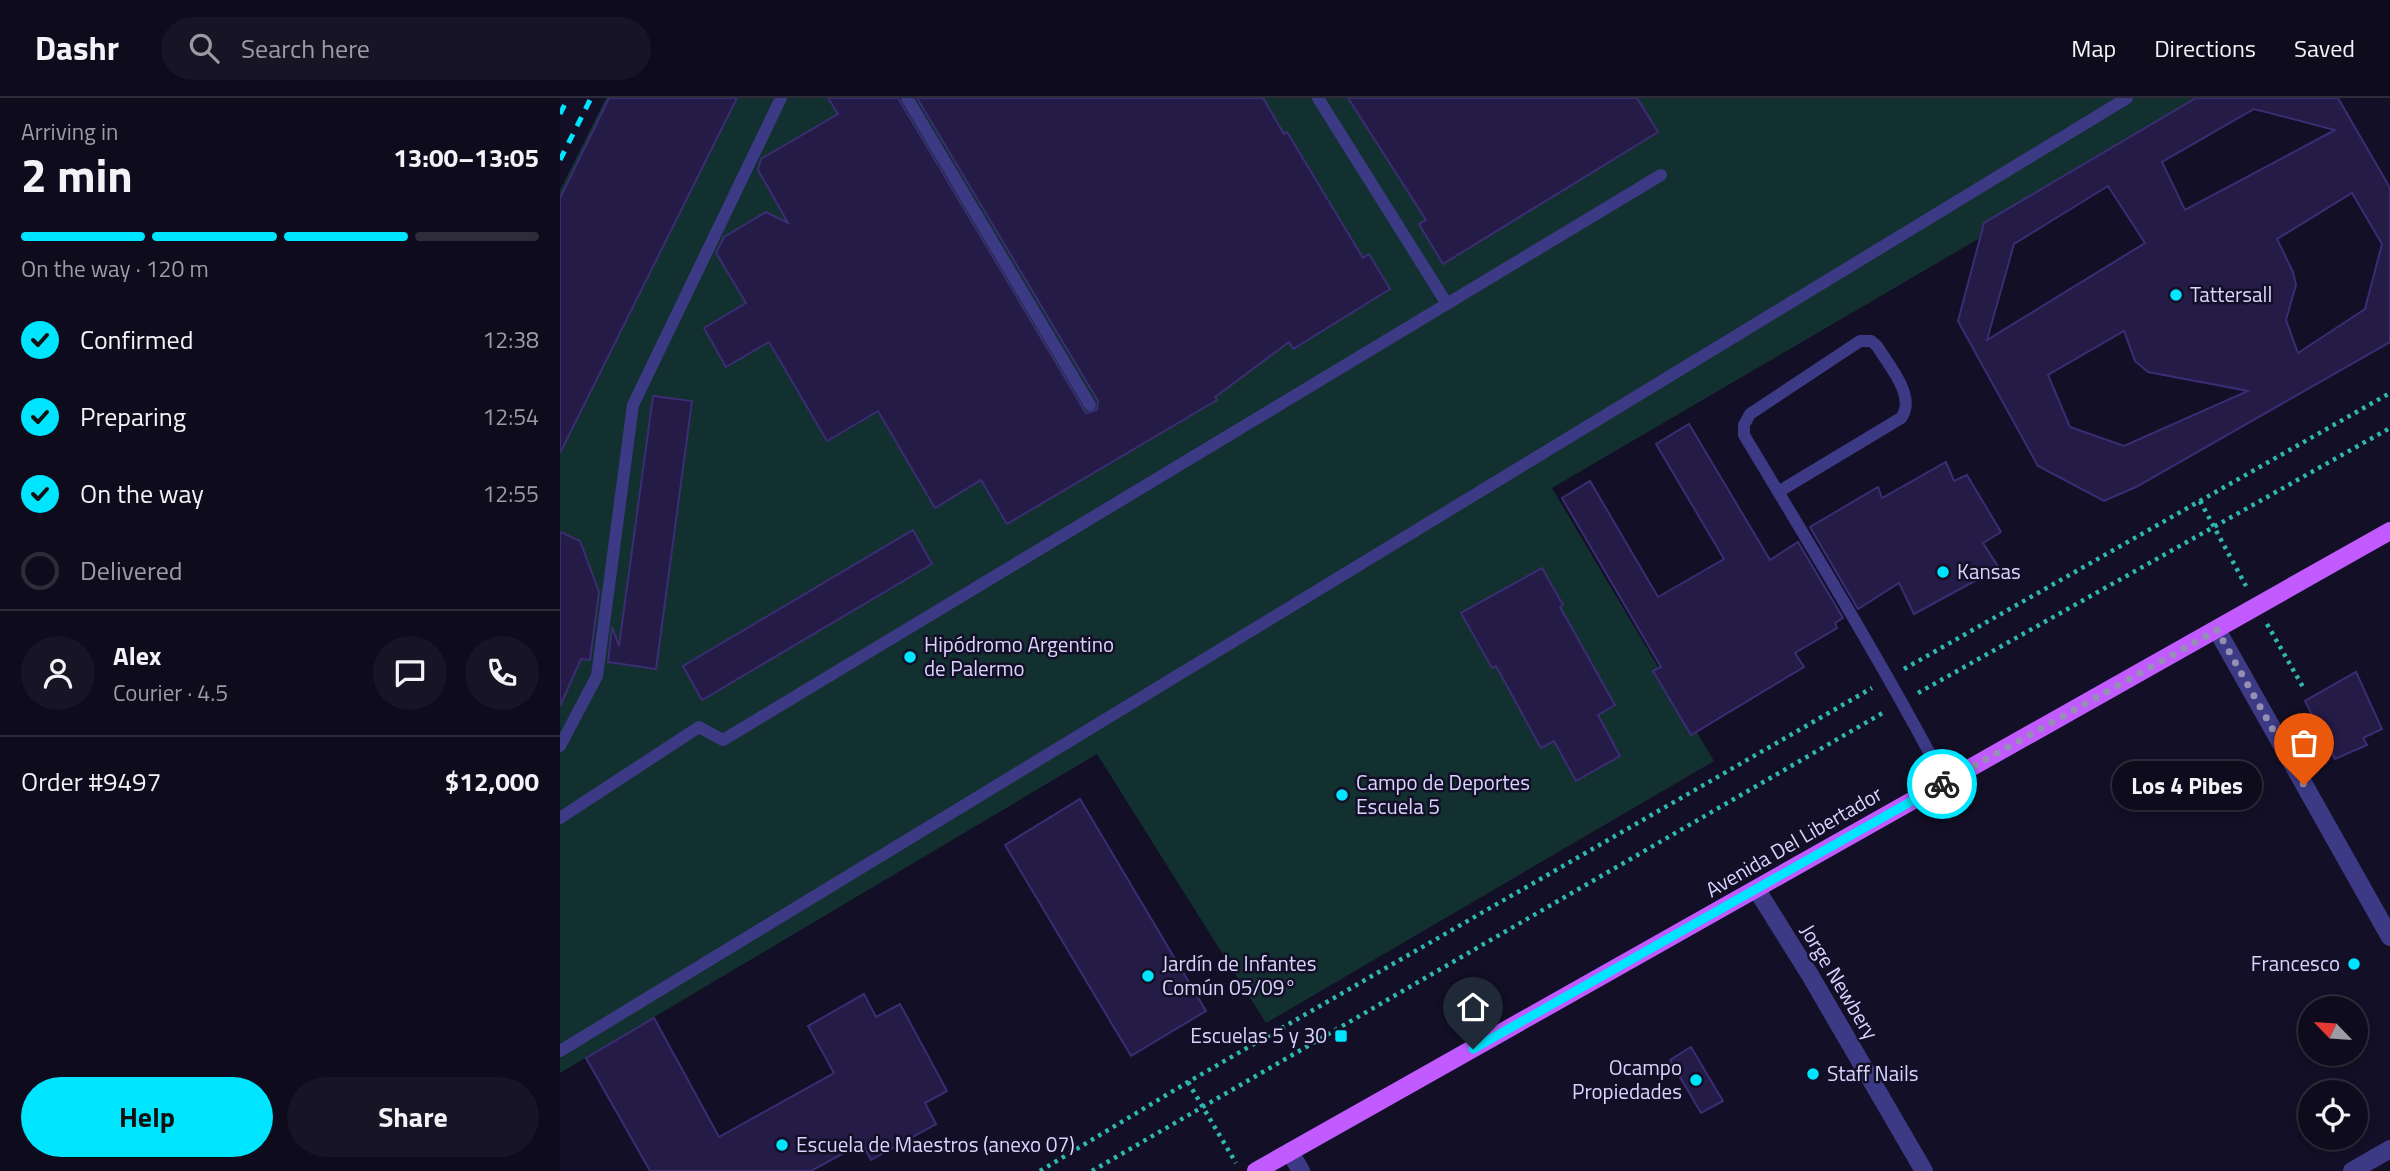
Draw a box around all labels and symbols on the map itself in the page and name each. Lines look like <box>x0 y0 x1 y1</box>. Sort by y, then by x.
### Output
place label: Tattersall <box>2190 278 2272 310</box>
marker: Tattersall <box>2168 287 2184 303</box>
place label: Kansas <box>1957 555 2021 587</box>
marker: Kansas <box>1935 564 1951 580</box>
place label: Hipódromo Argentino de Palermo <box>924 628 1114 684</box>
marker: Hipódromo Argentino de Palermo <box>902 649 918 665</box>
pin <box>2274 713 2334 785</box>
courier <box>1907 749 1977 819</box>
callout: Los 4 Pibes <box>2112 760 2262 810</box>
place label: Campo de Deportes Escuela 5 <box>1356 766 1530 822</box>
street label: Avenida Del Libertador <box>1699 777 1888 905</box>
marker: Campo de Deportes Escuela 5 <box>1334 787 1350 803</box>
street label: Jorge Newbery <box>1793 918 1887 1045</box>
place label: Jardín de Infantes Común 05/09° <box>1162 947 1316 1003</box>
place label: Francesco <box>2251 947 2340 979</box>
marker: Francesco <box>2346 956 2362 972</box>
marker: Jardín de Infantes Común 05/09° <box>1140 968 1156 984</box>
pin <box>1443 977 1503 1049</box>
north arrow <box>2298 996 2368 1066</box>
place label: Escuelas 5 y 30 <box>1190 1019 1327 1051</box>
marker: Escuelas 5 y 30 <box>1333 1028 1349 1044</box>
place label: Ocampo Propiedades <box>1572 1051 1682 1107</box>
place label: Staff Nails <box>1827 1057 1919 1089</box>
marker: Staff Nails <box>1805 1066 1821 1082</box>
marker: Ocampo Propiedades <box>1688 1072 1704 1088</box>
place label: Escuela de Maestros (anexo 07) <box>796 1128 1075 1160</box>
marker: Escuela de Maestros (anexo 07) <box>774 1137 790 1153</box>

